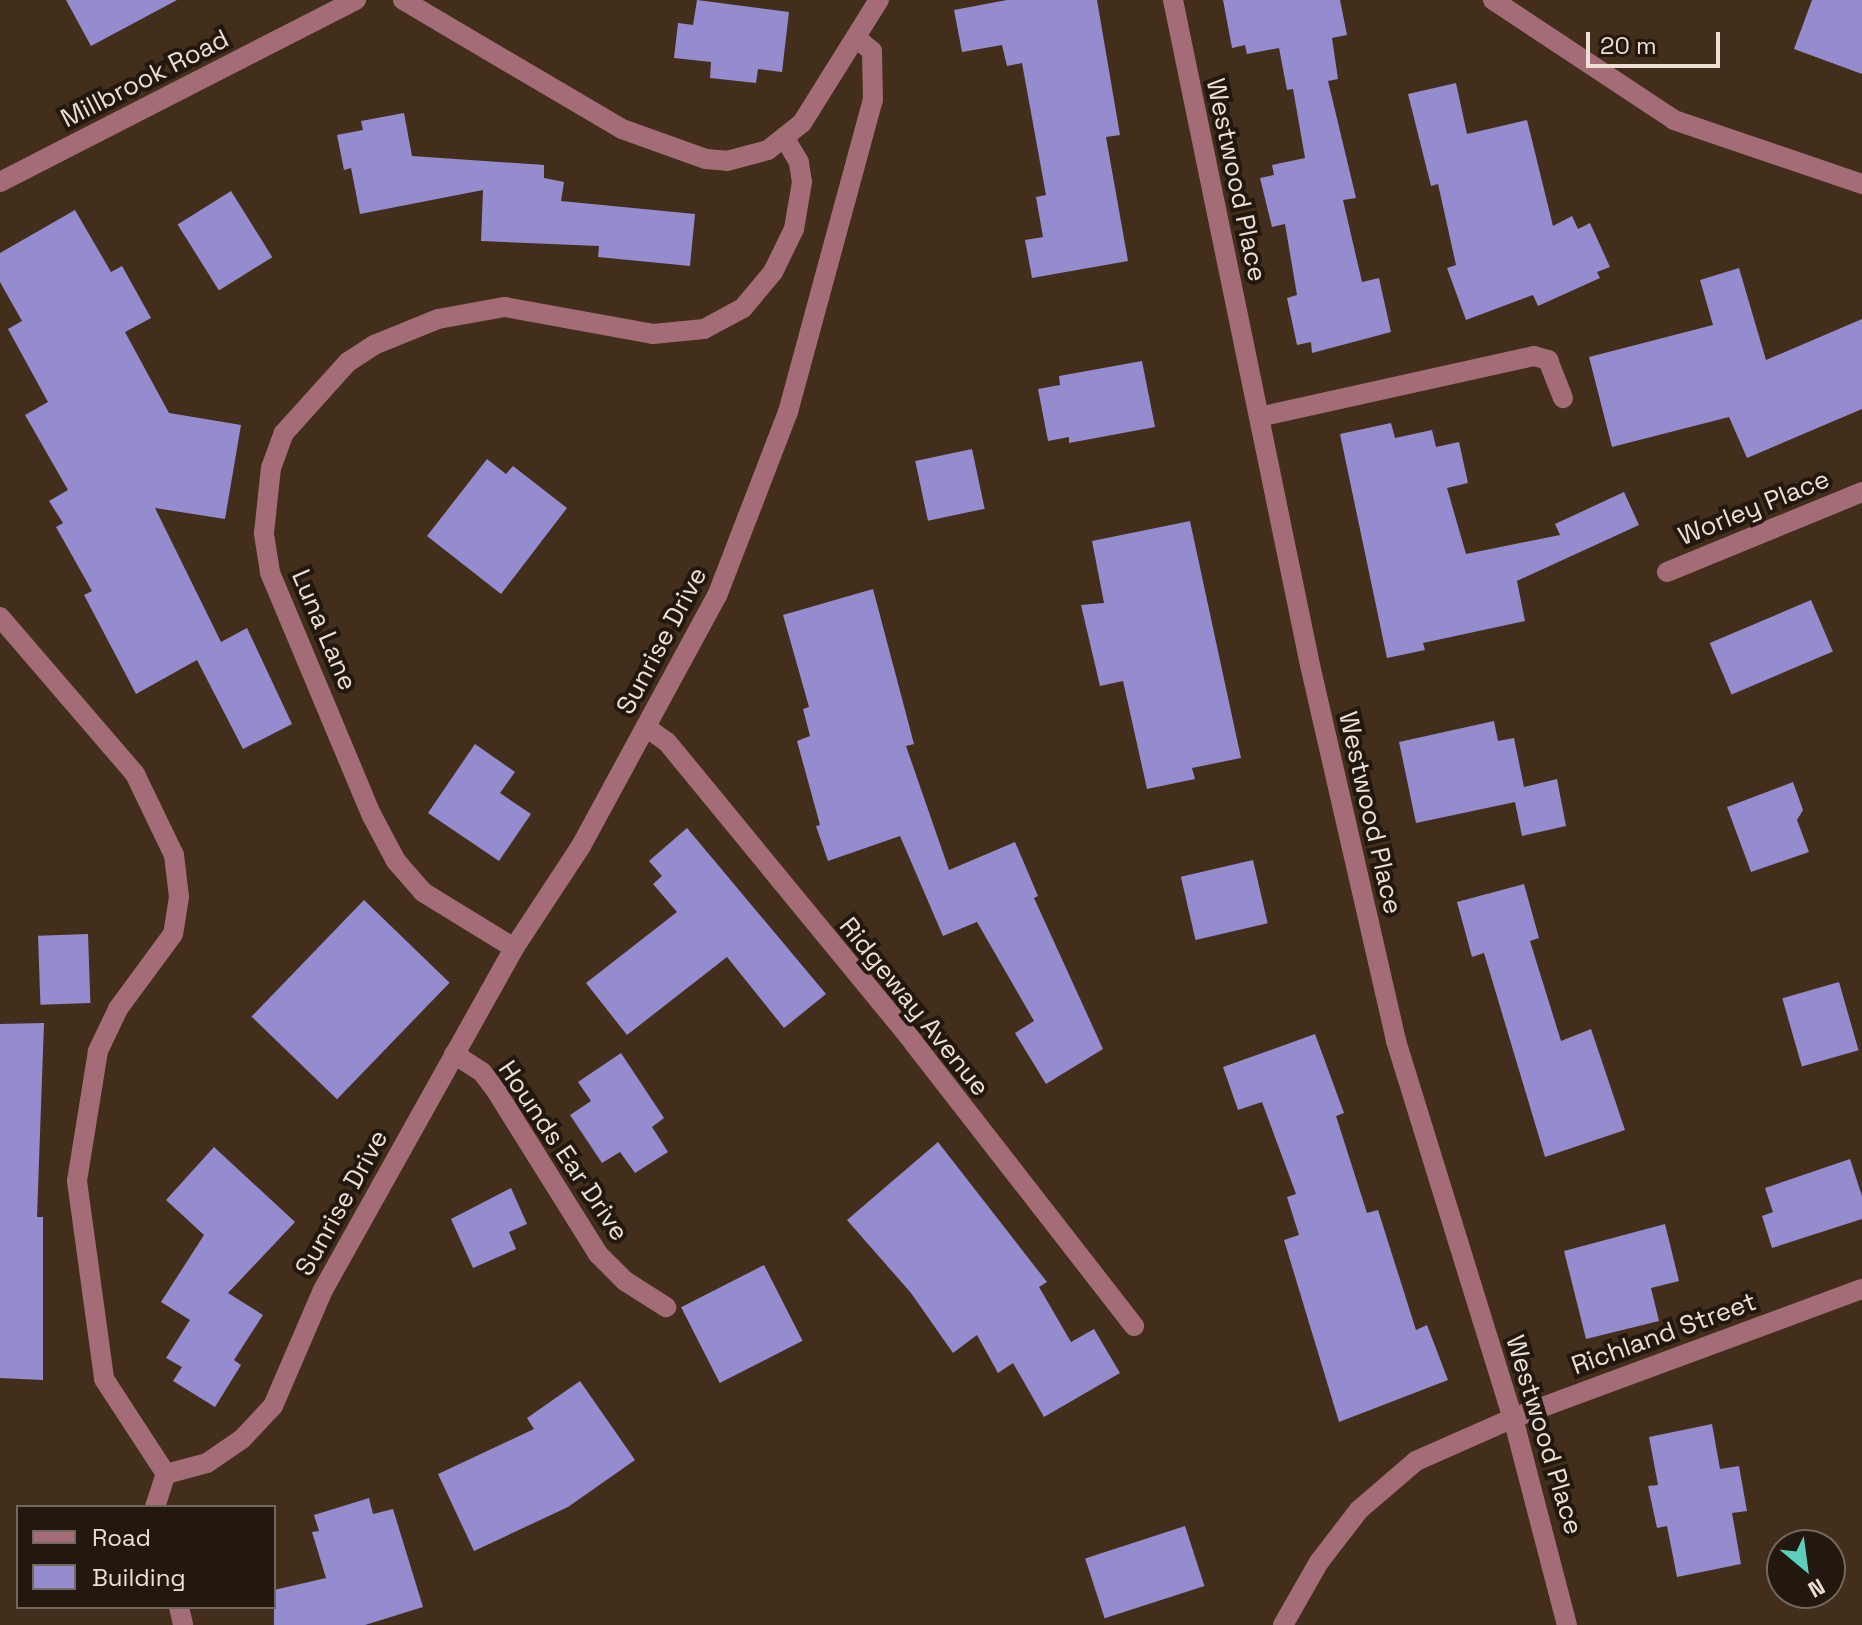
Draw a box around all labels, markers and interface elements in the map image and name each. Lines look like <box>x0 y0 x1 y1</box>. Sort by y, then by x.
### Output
scale bar <box>1590 16 1724 66</box>
street label: Millbrook Road <box>56 23 234 135</box>
text: 20 m <box>1600 30 1657 61</box>
street label: Westwood Place <box>1199 76 1273 284</box>
street label: Worley Place <box>1674 464 1834 552</box>
street label: Sunrise Drive <box>610 562 714 720</box>
street label: Luna Lane <box>285 565 363 695</box>
street label: Westwood Place <box>1332 709 1408 917</box>
street label: Ridgeway Avenue <box>832 911 996 1103</box>
street label: Hounds Ear Drive <box>491 1055 635 1247</box>
street label: Sunrise Drive <box>289 1125 395 1281</box>
street label: Richland Street <box>1567 1286 1761 1382</box>
street label: Westwood Place <box>1499 1332 1589 1538</box>
legend <box>16 1505 276 1609</box>
text: Road <box>92 1522 151 1553</box>
north arrow <box>1766 1529 1846 1609</box>
text: Building <box>92 1562 186 1593</box>
text: N <box>1803 1572 1830 1604</box>

